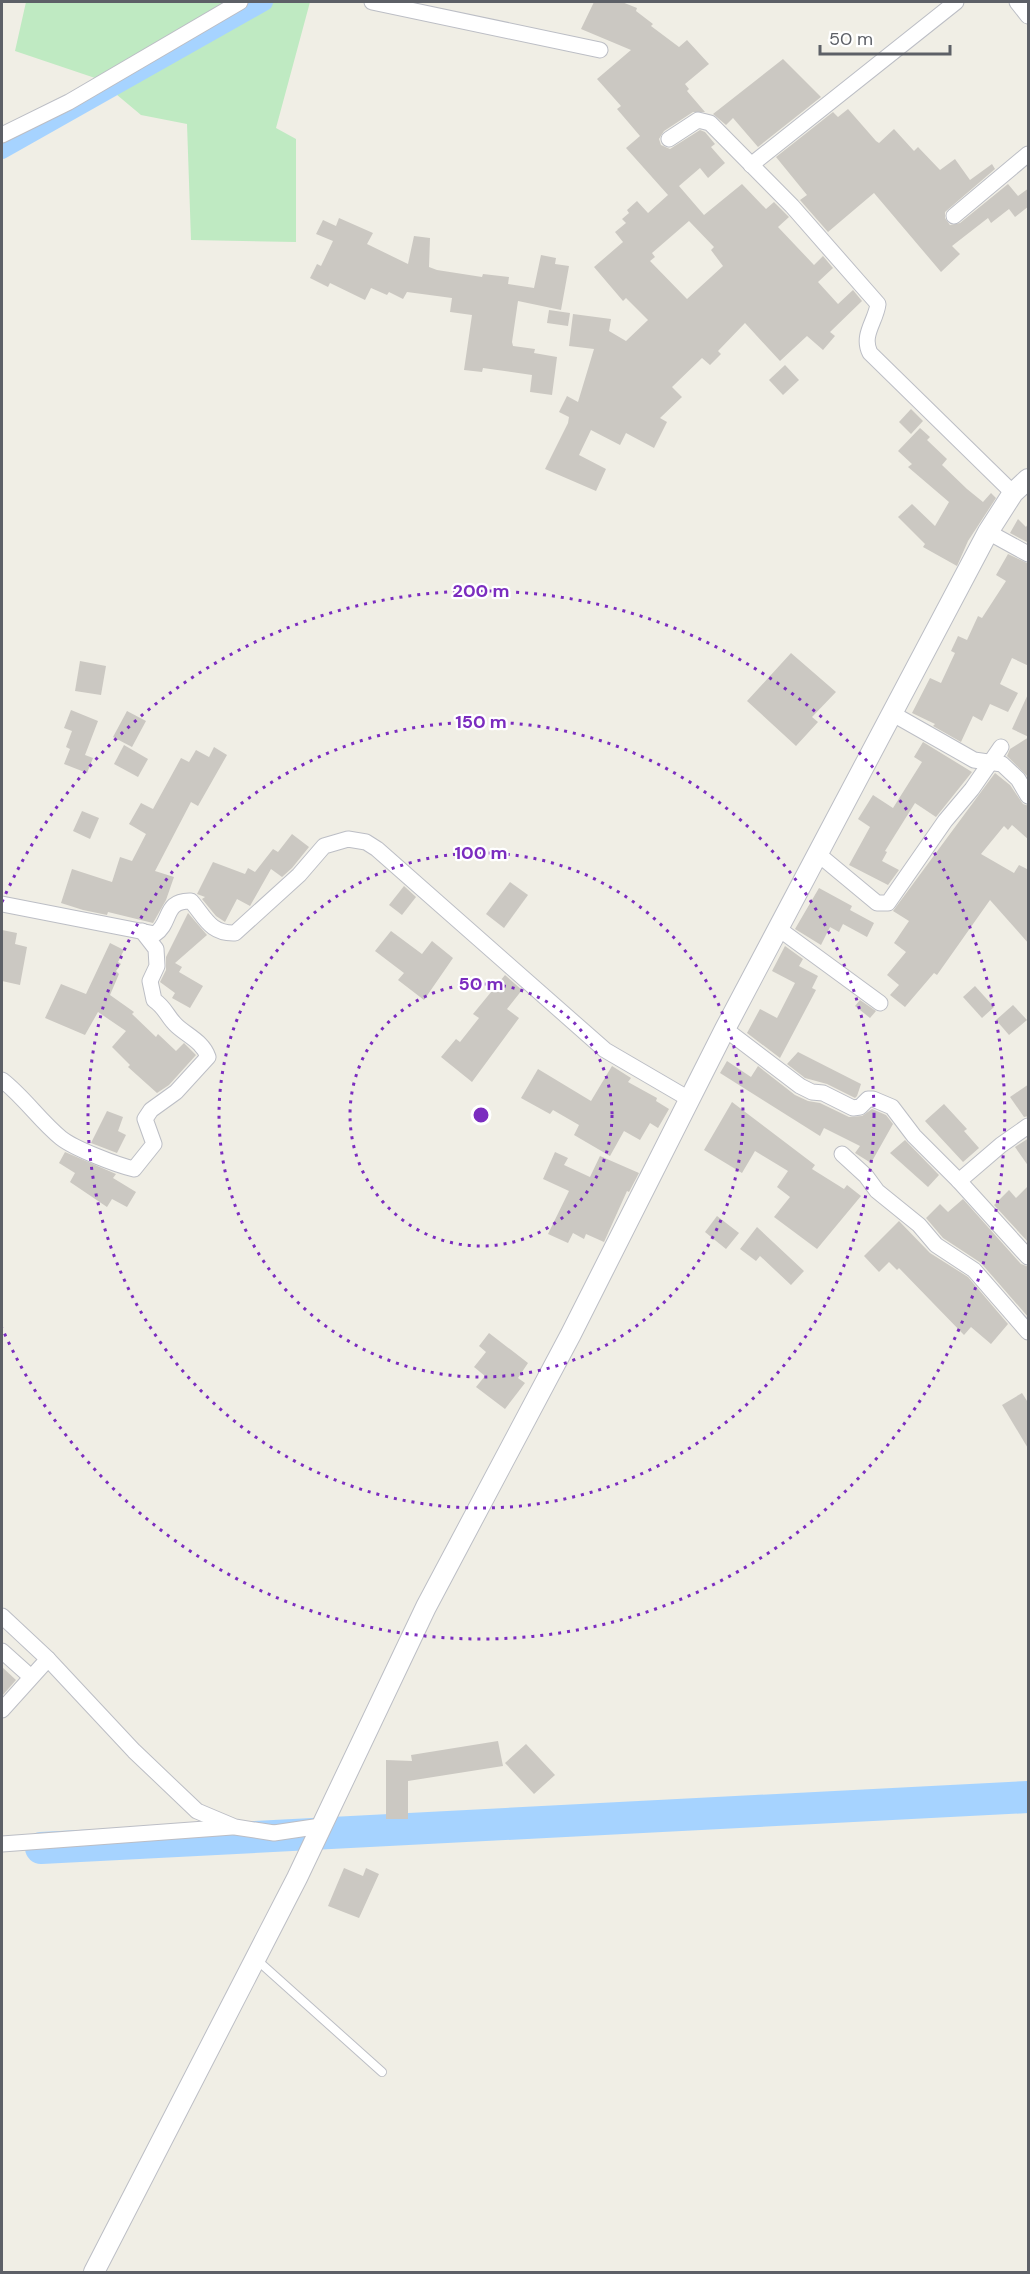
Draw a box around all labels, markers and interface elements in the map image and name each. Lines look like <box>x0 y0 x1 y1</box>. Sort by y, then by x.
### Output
scale bar <box>820 18 950 56</box>
text: 50 m <box>829 27 873 51</box>
text: 200 m <box>453 579 509 603</box>
text: 150 m <box>455 710 507 734</box>
text: 100 m <box>454 841 508 865</box>
text: 50 m <box>458 972 504 996</box>
centre of rings <box>471 1105 491 1125</box>

